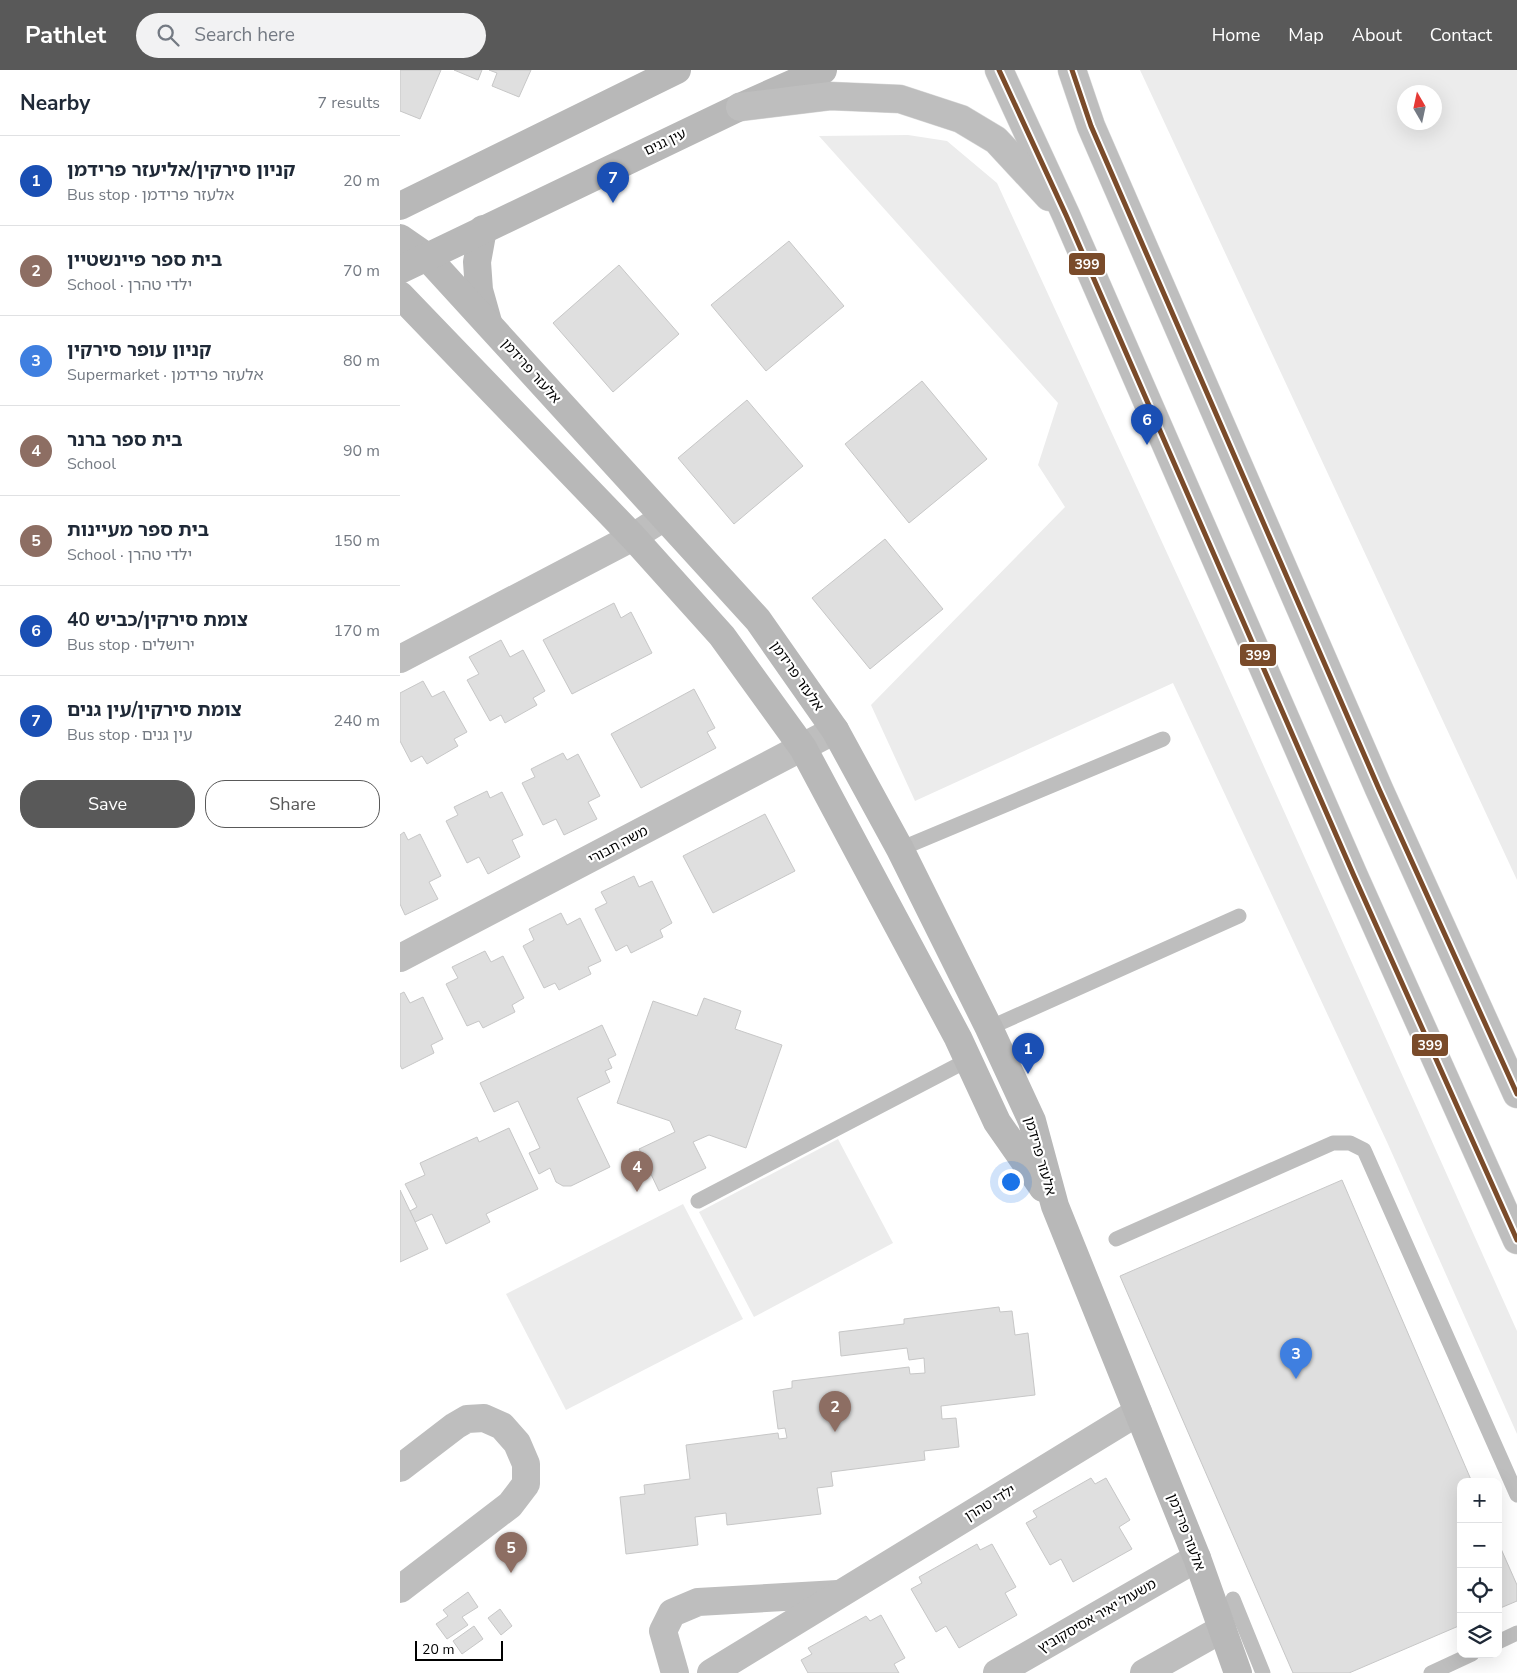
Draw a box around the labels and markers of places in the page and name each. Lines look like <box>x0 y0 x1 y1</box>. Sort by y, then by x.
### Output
pin: 7 <box>597 162 629 203</box>
pin: 6 <box>1131 404 1163 445</box>
pin: 1 <box>1012 1033 1044 1074</box>
pin: 4 <box>621 1151 653 1192</box>
pin: 3 <box>1280 1338 1312 1379</box>
pin: 2 <box>819 1391 851 1432</box>
pin: 5 <box>495 1532 527 1573</box>

